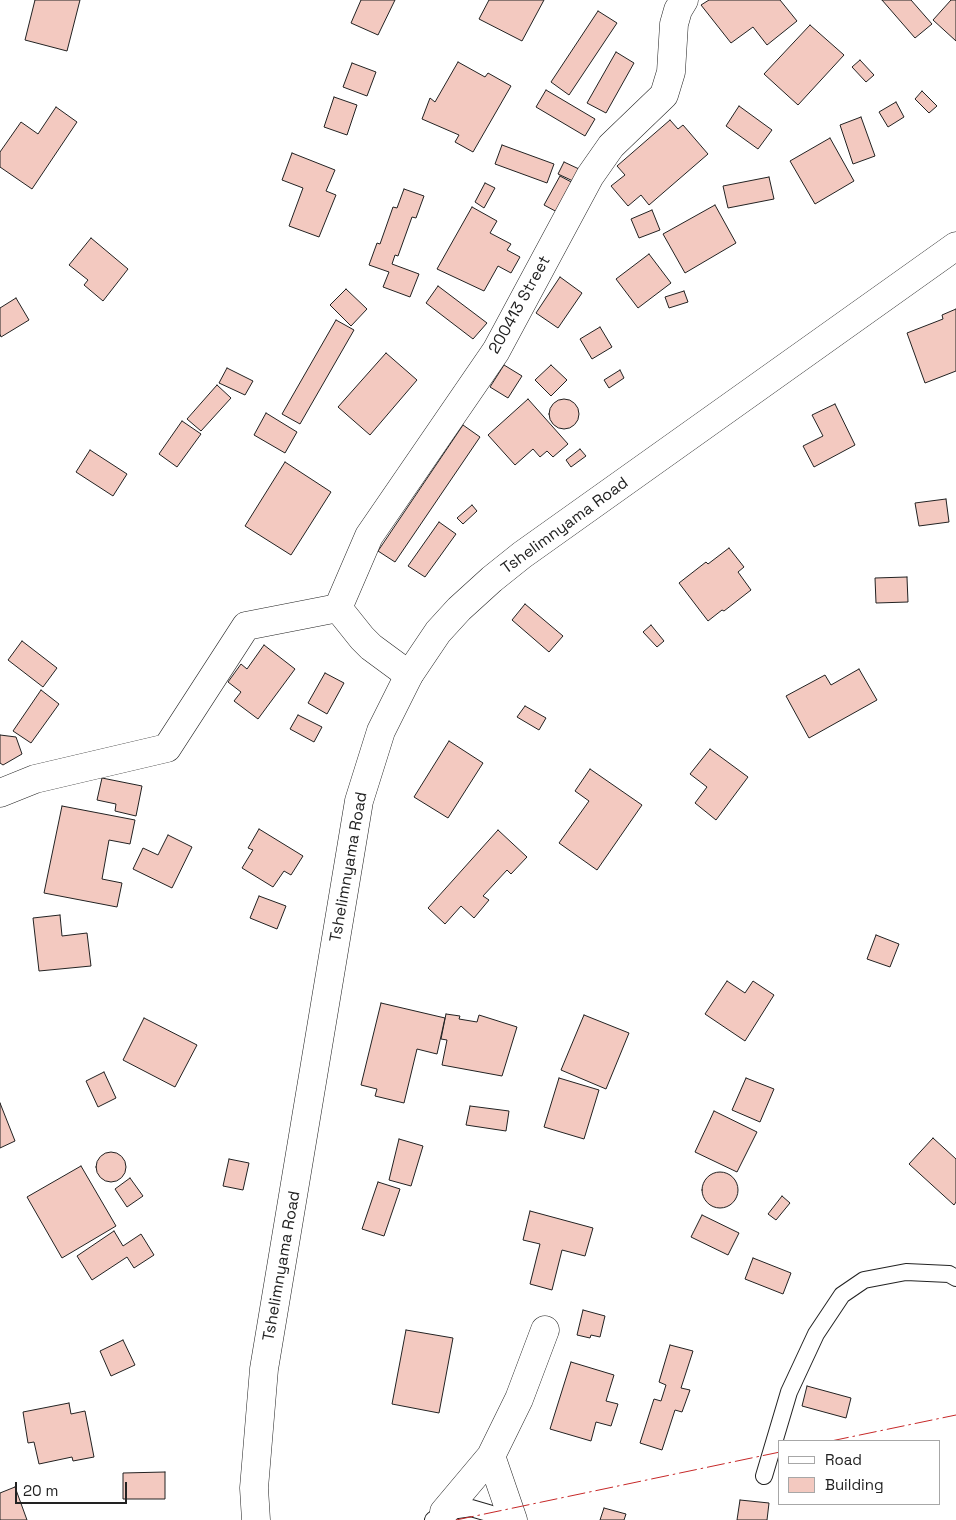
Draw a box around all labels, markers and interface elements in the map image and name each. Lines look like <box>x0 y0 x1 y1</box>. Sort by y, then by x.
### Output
street label: 200413 Street <box>485 253 555 357</box>
street label: Tshelimnyama Road <box>498 473 632 579</box>
street label: Tshelimnyama Road <box>326 790 372 944</box>
street label: Tshelimnyama Road <box>259 1189 305 1343</box>
legend <box>778 1440 941 1505</box>
text: Road <box>825 1450 862 1469</box>
scale bar <box>18 1472 130 1504</box>
text: Building <box>825 1475 884 1494</box>
text: 20 m <box>23 1481 58 1500</box>

